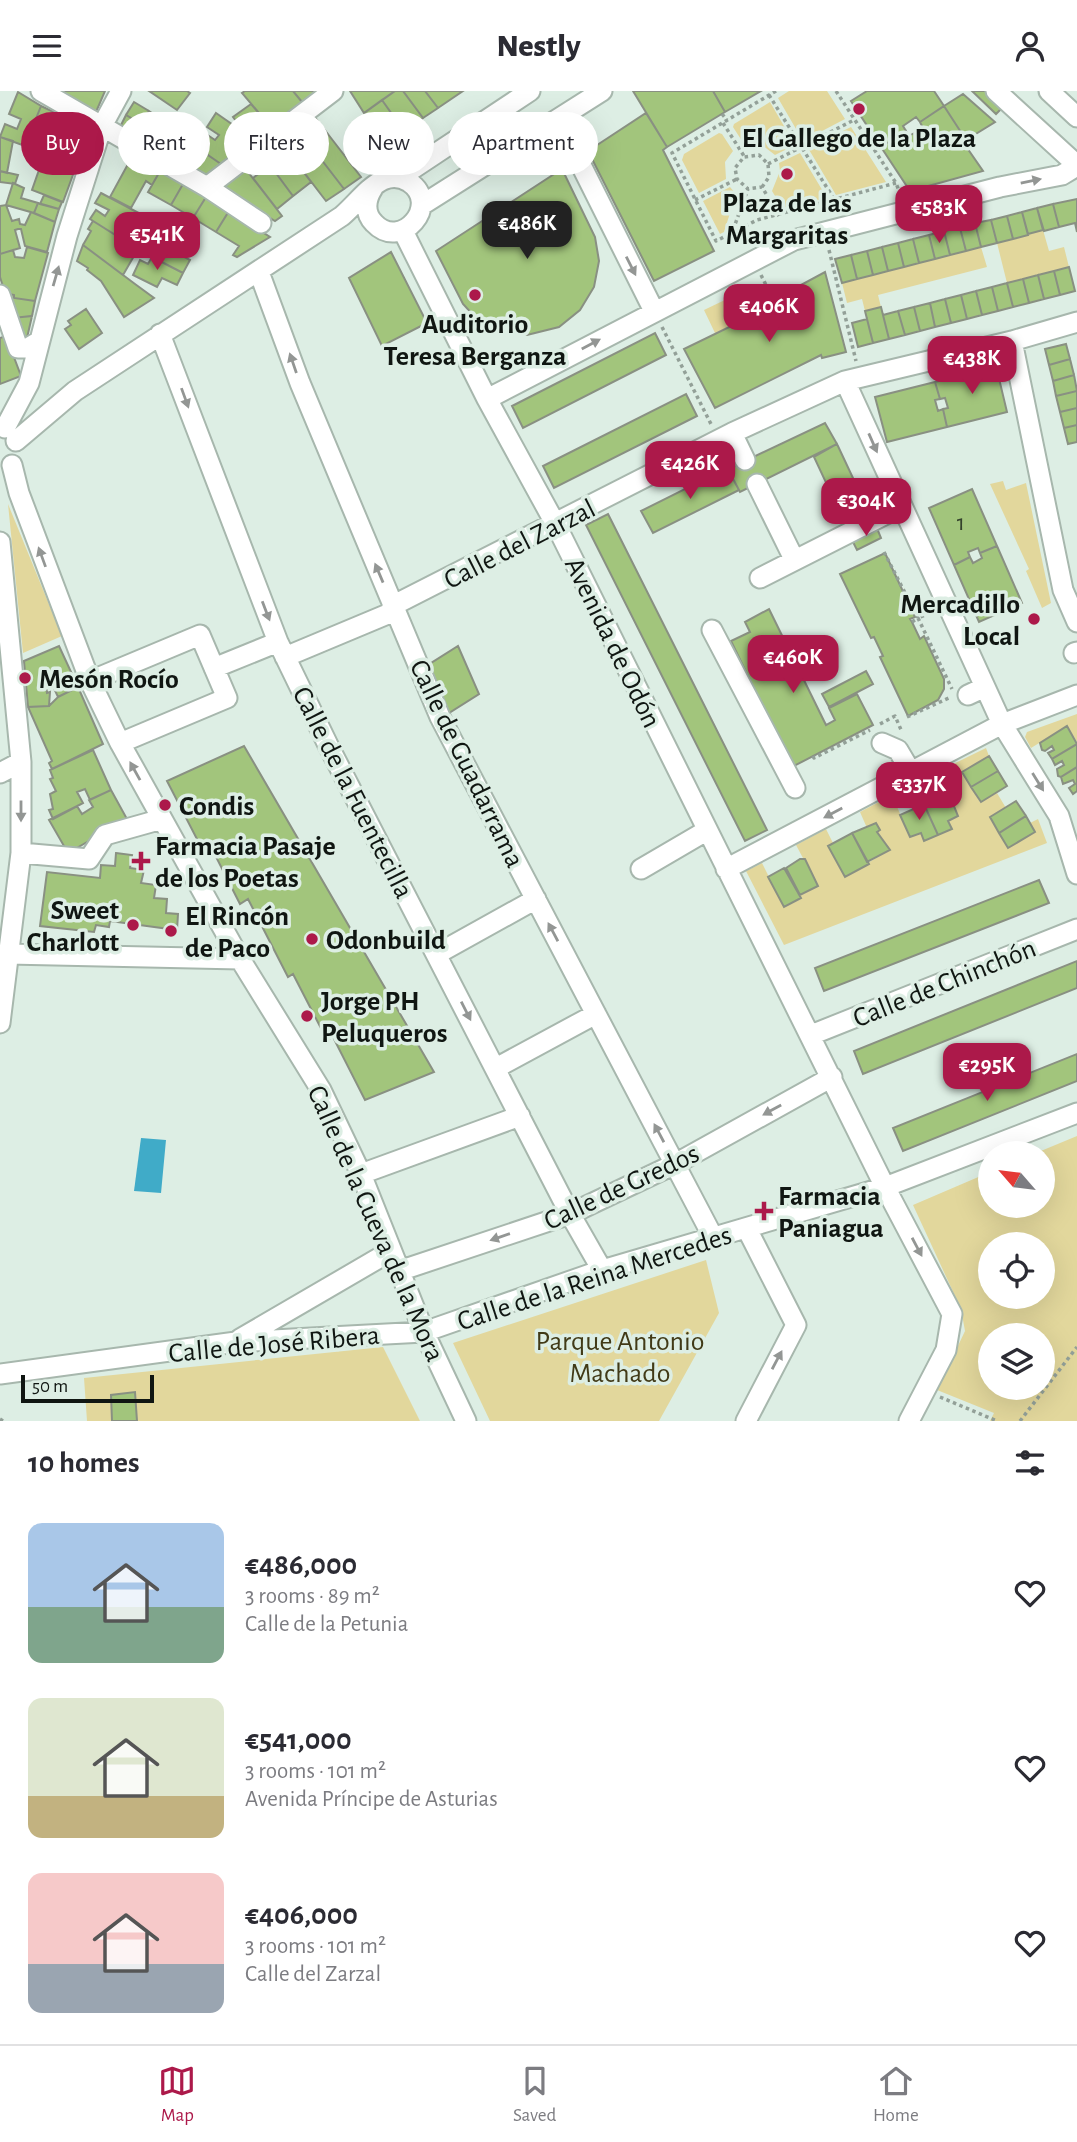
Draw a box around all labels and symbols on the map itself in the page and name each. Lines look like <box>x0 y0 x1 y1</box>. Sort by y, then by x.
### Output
marker: El Gallego de la Plaza <box>851 101 867 117</box>
place label: El Gallego de la Plaza <box>742 125 976 153</box>
marker: Plaza de las Margaritas <box>779 166 795 182</box>
one-way arrow <box>1020 176 1042 187</box>
pin: €583K <box>890 185 988 245</box>
place label: Plaza de las Margaritas <box>722 190 852 250</box>
pin: €486K <box>478 201 576 261</box>
pin: €541K <box>108 213 206 272</box>
one-way arrow <box>626 256 637 276</box>
one-way arrow <box>52 265 62 286</box>
pin: €406K <box>720 285 818 344</box>
marker: Auditorio Teresa Berganza <box>467 287 483 303</box>
place label: Auditorio Teresa Berganza <box>384 311 566 371</box>
pin: €438K <box>923 337 1021 396</box>
one-way arrow <box>581 339 601 351</box>
one-way arrow <box>287 352 298 373</box>
one-way arrow <box>179 387 190 408</box>
one-way arrow <box>867 433 879 453</box>
pin: €426K <box>641 441 739 501</box>
pin: €304K <box>817 479 915 538</box>
street label: Calle del Zarzal <box>440 495 600 595</box>
house number: 1 <box>957 511 965 535</box>
one-way arrow <box>37 546 48 567</box>
street label: Avenida de Odón <box>559 553 665 732</box>
one-way arrow <box>373 563 384 584</box>
place label: Mercadillo Local <box>901 591 1020 651</box>
one-way arrow <box>260 600 271 621</box>
marker: Mercadillo Local <box>1026 611 1042 627</box>
pin: €460K <box>744 635 842 695</box>
street label: Calle de Guadarrama <box>404 656 529 872</box>
place label: Mesón Rocío <box>39 666 179 694</box>
marker: Mesón Rocío <box>17 670 33 686</box>
street label: Calle de la Fuentecilla <box>287 682 418 903</box>
one-way arrow <box>129 761 141 781</box>
pin: €337K <box>870 763 968 822</box>
one-way arrow <box>1031 772 1044 792</box>
place label: Condis <box>179 793 254 821</box>
marker: Condis <box>157 797 173 813</box>
one-way arrow <box>15 801 27 823</box>
one-way arrow <box>823 807 843 818</box>
place label: Farmacia Pasaje de los Poetas <box>155 833 336 893</box>
marker: Farmacia Pasaje de los Poetas <box>133 853 149 869</box>
place label: Sweet Charlott <box>27 897 120 957</box>
place label: El Rincón de Paco <box>185 903 289 963</box>
marker: Sweet Charlott <box>125 917 141 933</box>
one-way arrow <box>547 922 559 942</box>
marker: El Rincón de Paco <box>163 923 179 939</box>
place label: Odonbuild <box>326 927 446 955</box>
marker: Odonbuild <box>304 931 320 947</box>
street label: Calle de Chinchón <box>849 934 1040 1033</box>
place label: Jorge PH Peluqueros <box>321 988 447 1048</box>
one-way arrow <box>461 1001 472 1021</box>
marker: Jorge PH Peluqueros <box>299 1008 315 1024</box>
pin: €295K <box>938 1044 1036 1103</box>
street label: Calle de la Cueva de la Mora <box>302 1082 449 1366</box>
one-way arrow <box>762 1104 782 1116</box>
one-way arrow <box>653 1124 665 1143</box>
street label: Calle de Gredos <box>540 1140 704 1236</box>
north arrow <box>978 1141 1055 1218</box>
place label: Farmacia Paniagua <box>778 1183 884 1243</box>
marker: Farmacia Paniagua <box>756 1203 772 1219</box>
street label: Calle de la Reina Mercedes <box>454 1221 735 1336</box>
one-way arrow <box>489 1233 510 1243</box>
one-way arrow <box>912 1237 923 1257</box>
street label: Calle de José Ribera <box>167 1322 381 1368</box>
park label: Parque Antonio Machado <box>536 1328 704 1388</box>
one-way arrow <box>771 1350 783 1370</box>
scale bar <box>21 1372 154 1404</box>

